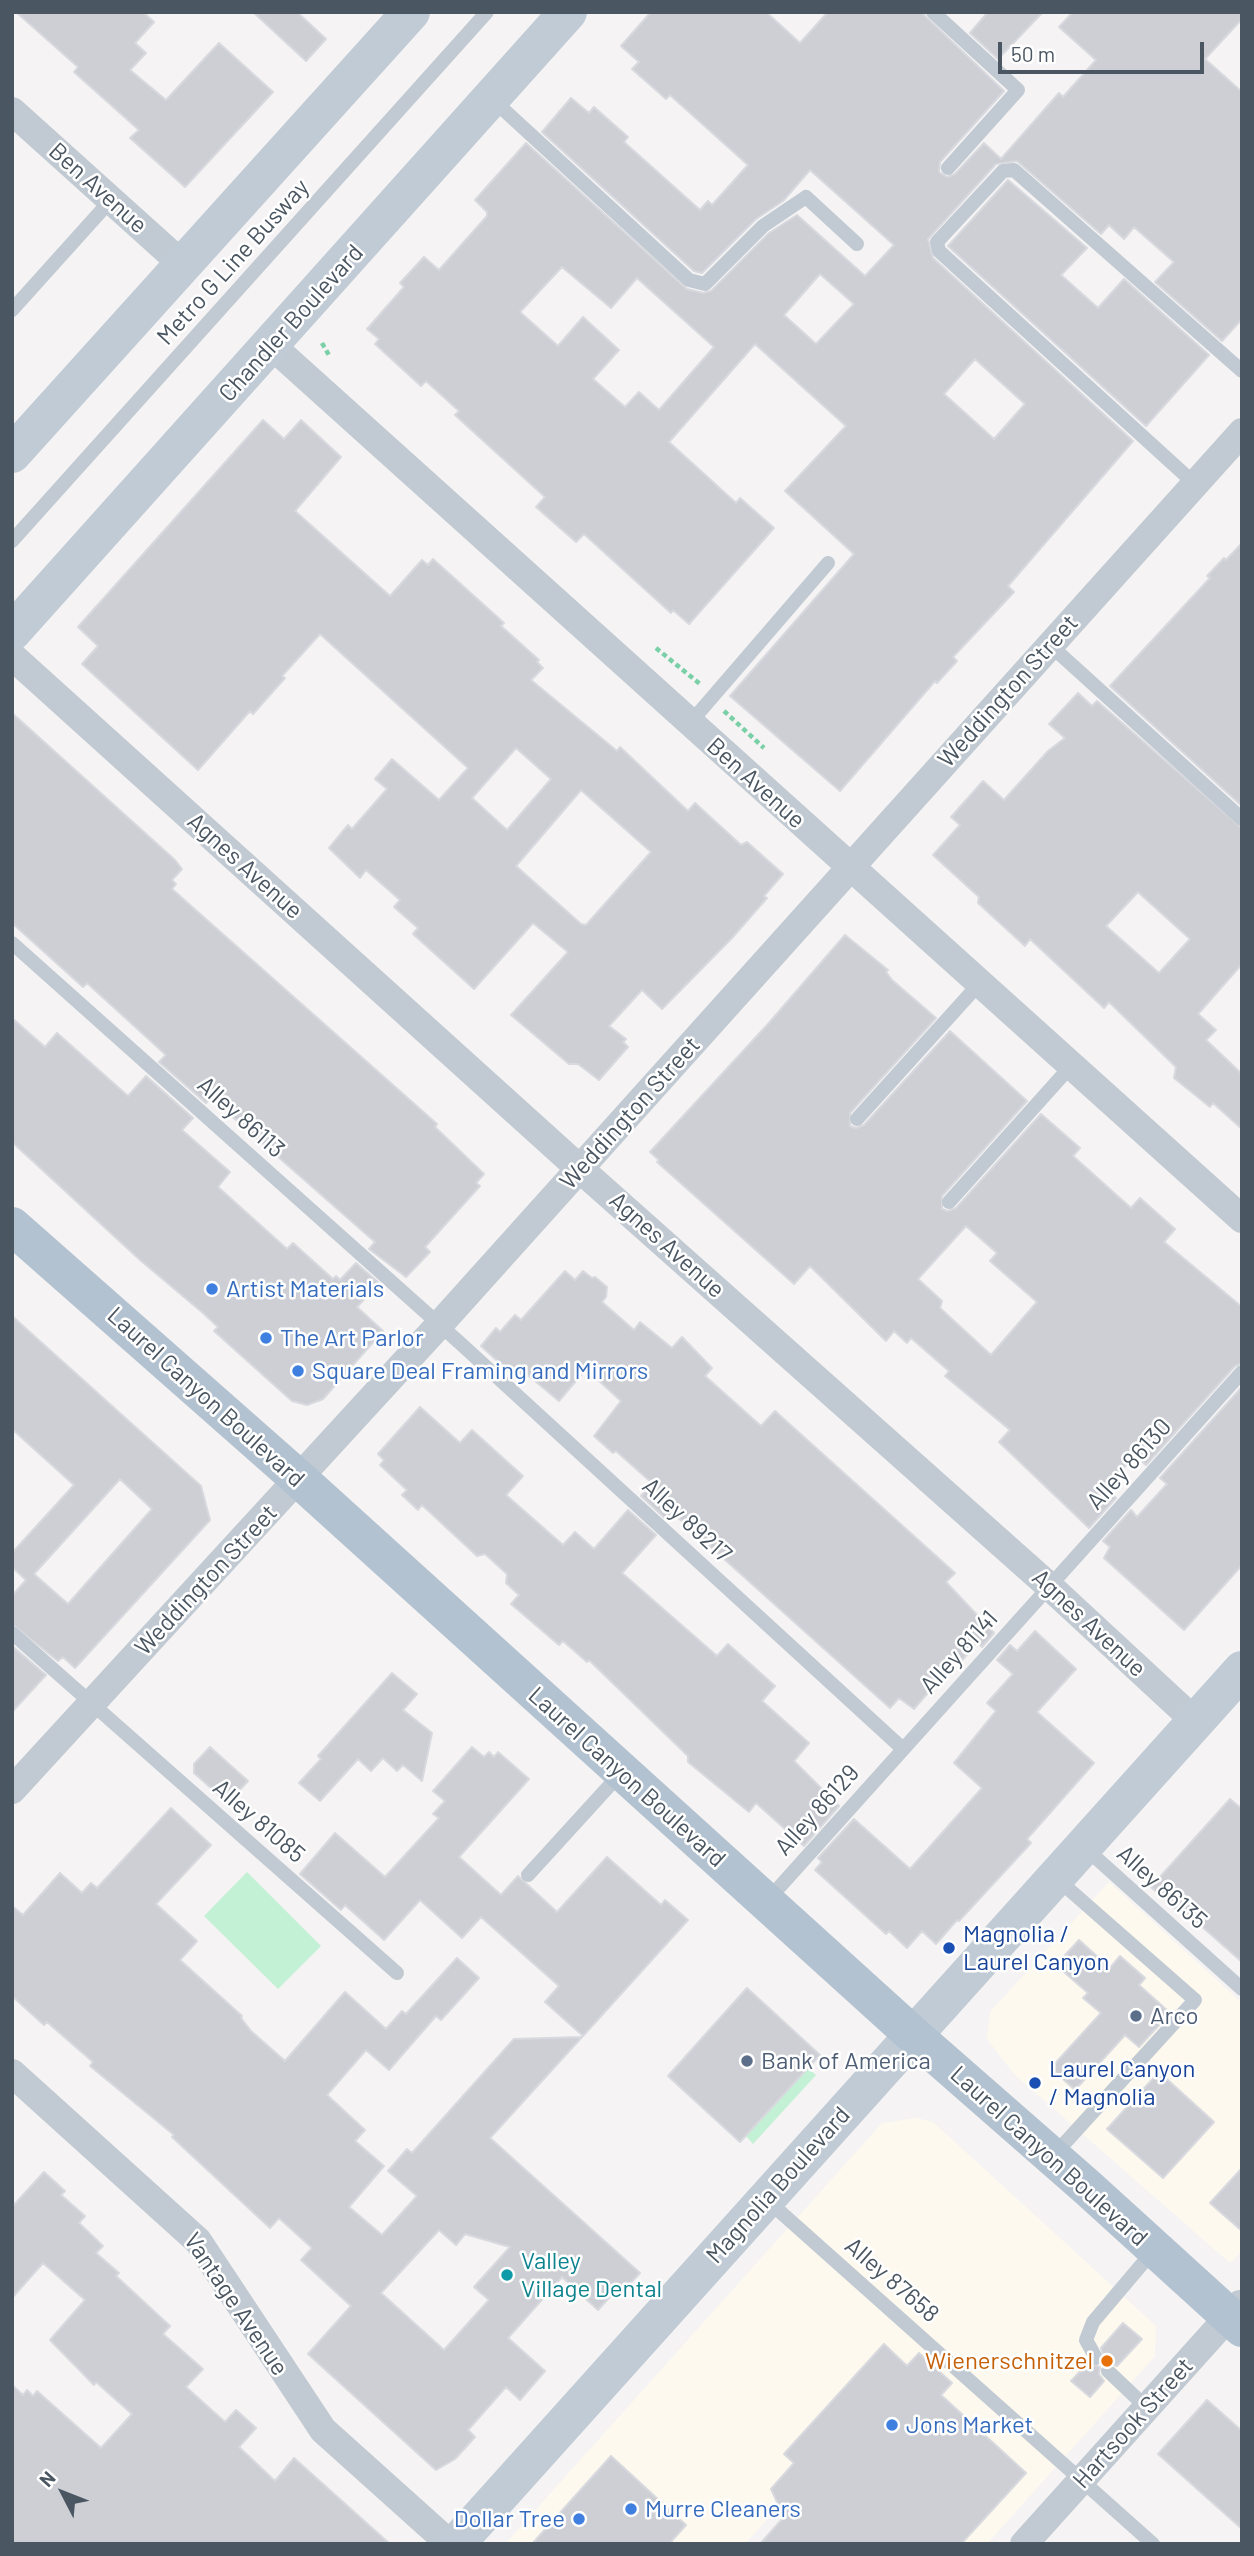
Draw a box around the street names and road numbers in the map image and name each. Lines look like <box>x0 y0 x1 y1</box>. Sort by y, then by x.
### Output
street label: Ben Avenue <box>43 137 153 239</box>
street label: Metro G Line Busway <box>151 173 315 351</box>
street label: Chandler Boulevard <box>213 238 369 408</box>
street label: Weddington Street <box>932 609 1084 773</box>
street label: Ben Avenue <box>701 732 811 834</box>
street label: Agnes Avenue <box>182 807 308 925</box>
street label: Weddington Street <box>554 1031 706 1195</box>
street label: Alley 86113 <box>191 1070 291 1164</box>
street label: Agnes Avenue <box>604 1186 730 1304</box>
street label: Laurel Canyon Boulevard <box>101 1301 311 1493</box>
street label: Alley 86130 <box>1081 1412 1177 1516</box>
street label: Alley 89217 <box>637 1472 737 1568</box>
street label: Weddington Street <box>129 1499 283 1661</box>
street label: Agnes Avenue <box>1026 1563 1152 1683</box>
street label: Alley 81141 <box>914 1604 1004 1700</box>
street label: Laurel Canyon Boulevard <box>522 1681 732 1873</box>
street label: Alley 86129 <box>769 1759 865 1861</box>
street label: Alley 81085 <box>207 1773 311 1869</box>
street label: Alley 86135 <box>1111 1839 1213 1935</box>
street label: Laurel Canyon Boulevard <box>944 2060 1154 2252</box>
street label: Magnolia Boulevard <box>700 2101 856 2269</box>
street label: Vantage Avenue <box>178 2227 294 2381</box>
street label: Alley 87658 <box>839 2231 945 2329</box>
street label: Hartsook Street <box>1067 2352 1199 2494</box>

